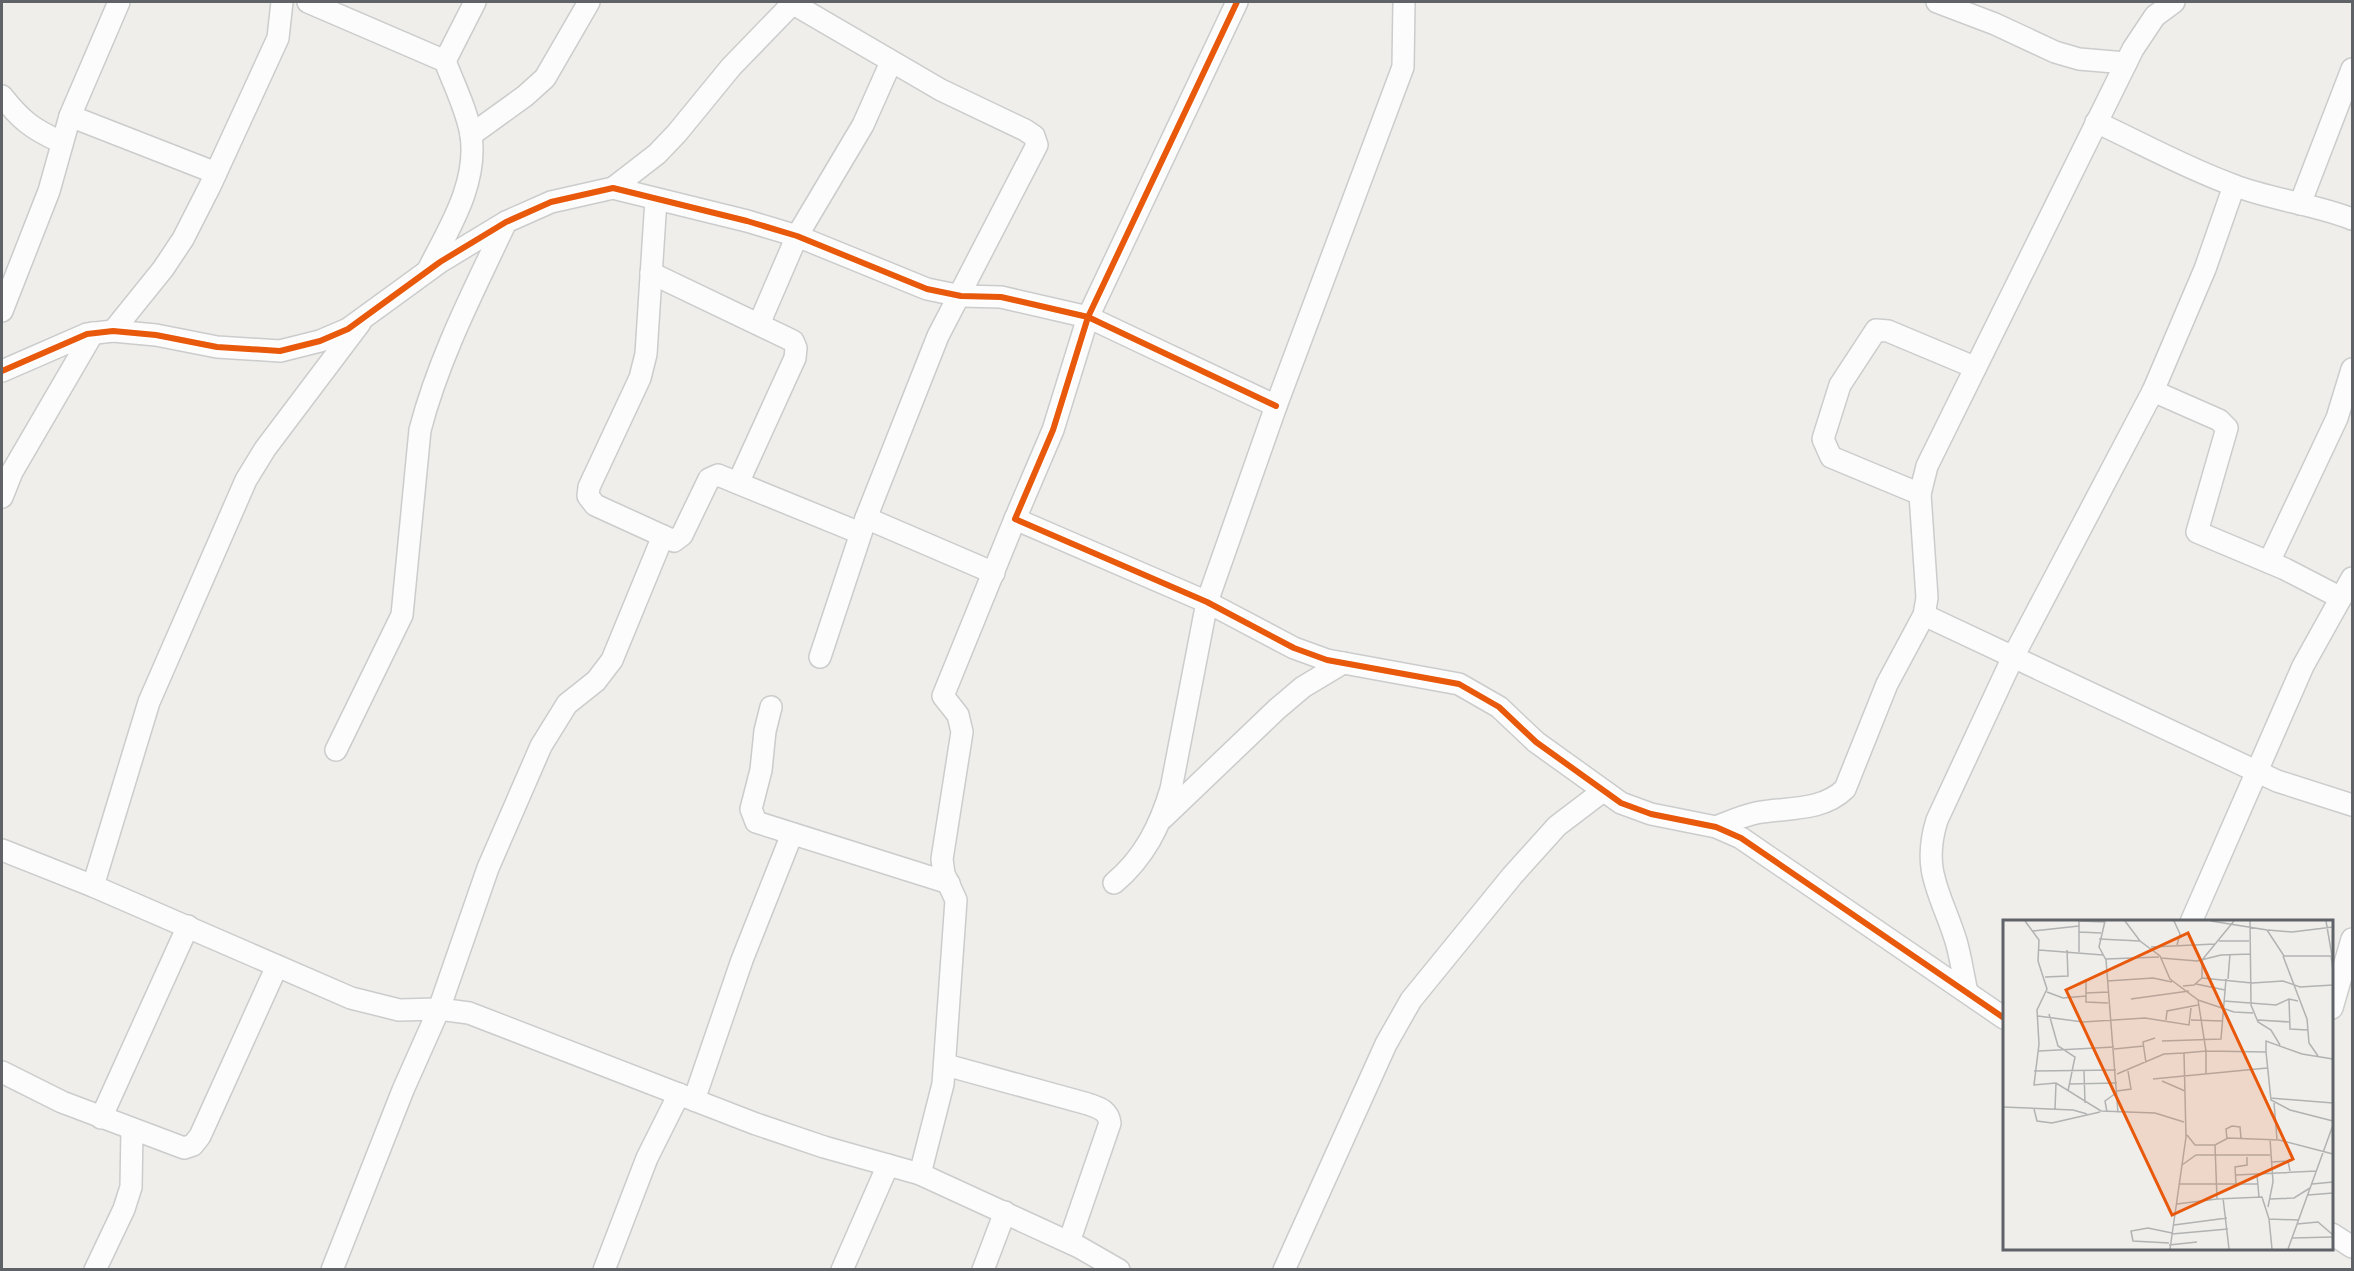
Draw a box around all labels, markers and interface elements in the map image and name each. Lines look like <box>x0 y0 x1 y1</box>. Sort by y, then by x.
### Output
inset map <box>2003 920 2333 1250</box>

